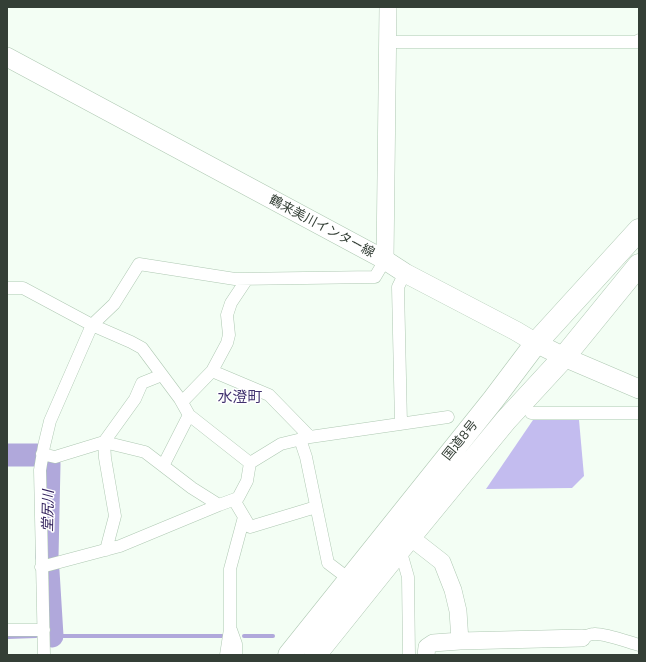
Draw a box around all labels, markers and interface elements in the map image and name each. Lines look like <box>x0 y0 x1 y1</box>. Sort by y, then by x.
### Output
street label: 鶴来美川インター線 <box>267 192 377 260</box>
district label: 水澄町 <box>218 388 262 406</box>
street label: 国道8号 <box>439 417 481 463</box>
water label: 堂尻川 <box>39 490 57 532</box>

